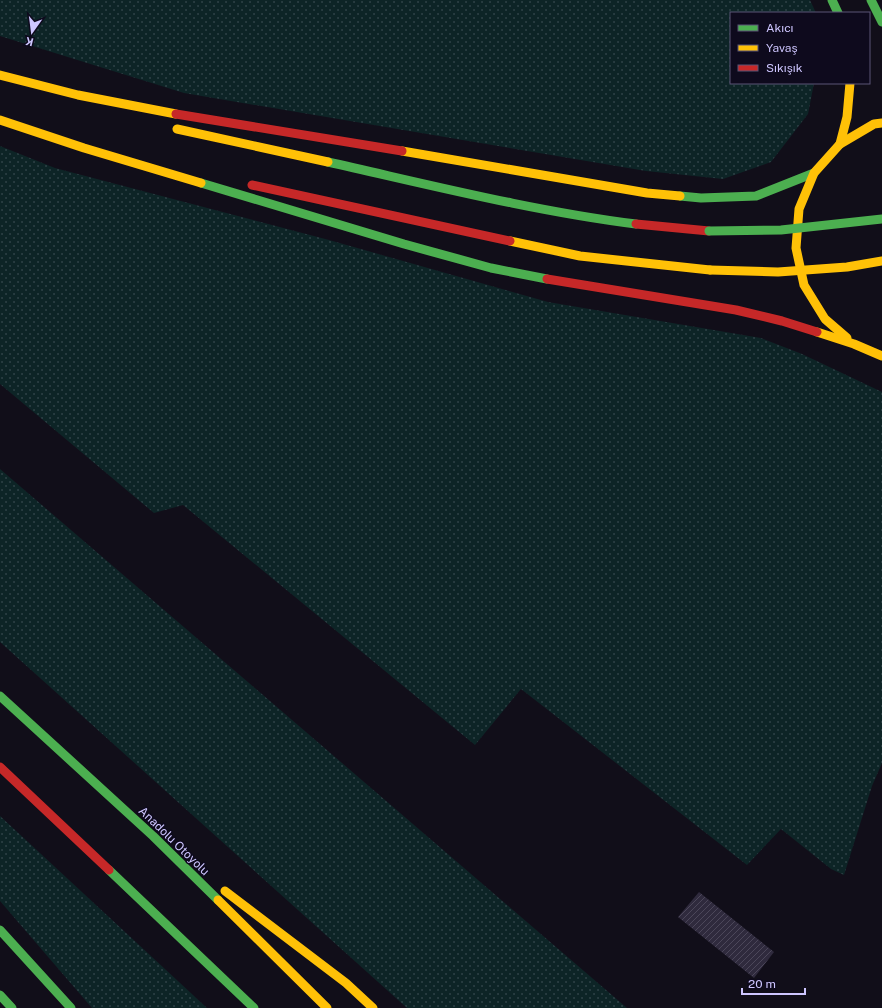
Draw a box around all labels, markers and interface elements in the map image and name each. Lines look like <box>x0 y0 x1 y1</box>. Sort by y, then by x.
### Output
north arrow <box>12 12 52 52</box>
legend <box>730 12 870 84</box>
text: Akıcı <box>766 21 794 35</box>
text: K <box>24 35 35 48</box>
text: Yavaş <box>766 41 798 55</box>
text: Sıkışık <box>766 61 803 75</box>
street label: Anadolu Otoyolu <box>136 804 212 878</box>
scale bar <box>742 970 805 996</box>
text: 20 m <box>748 977 776 991</box>

